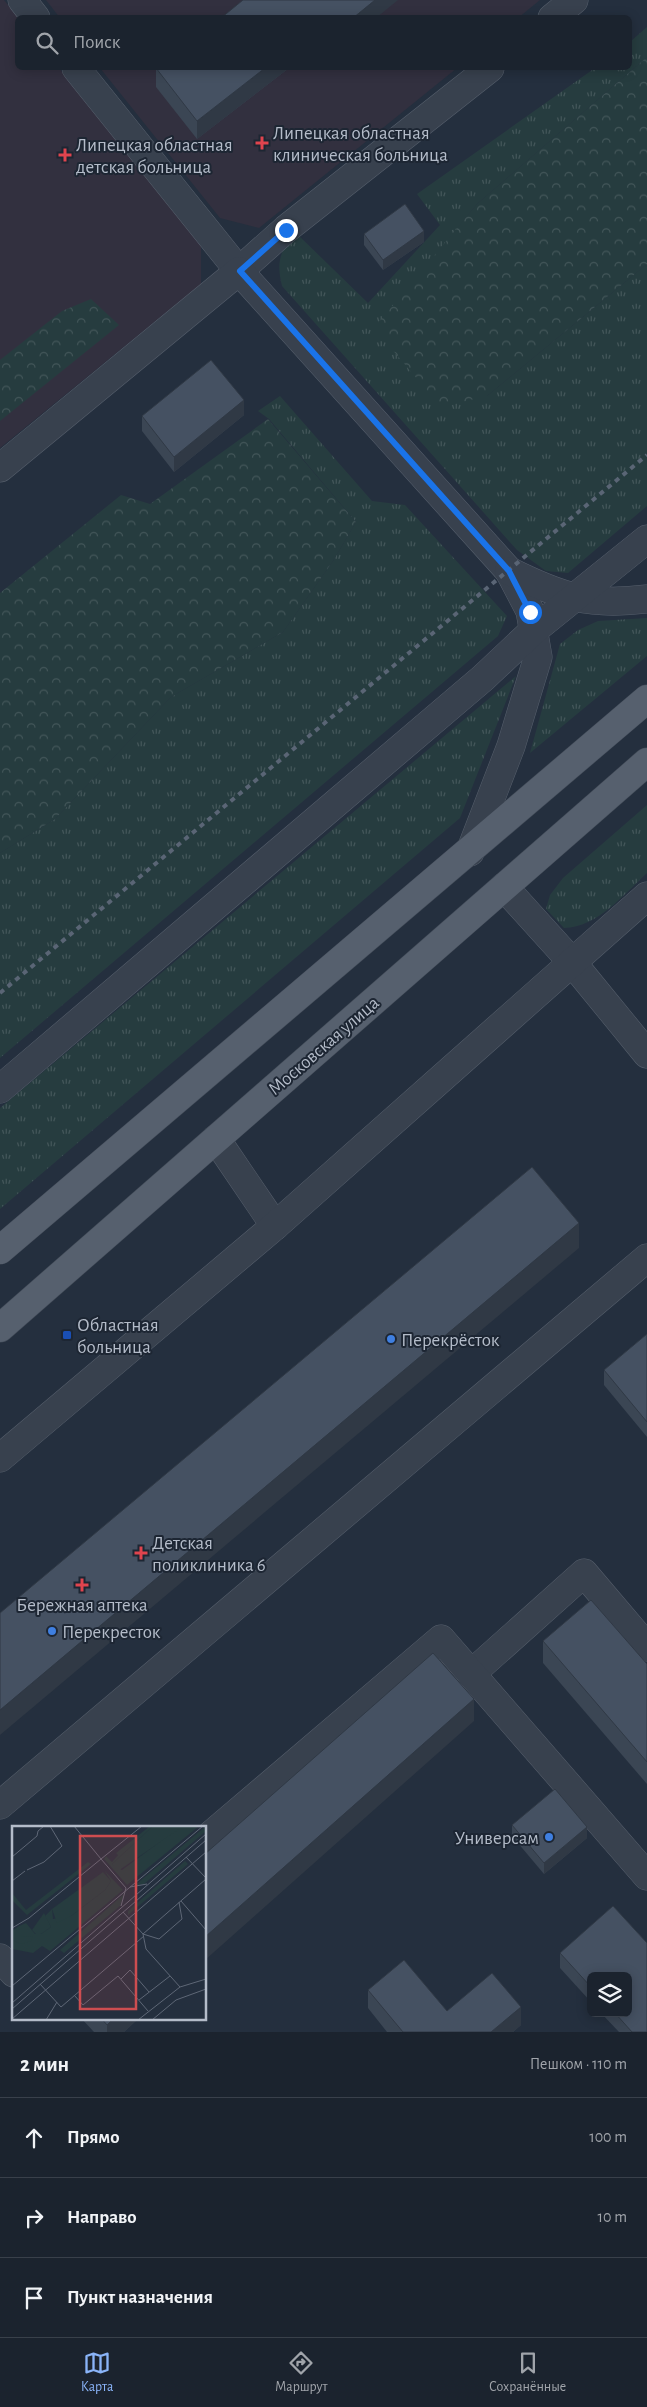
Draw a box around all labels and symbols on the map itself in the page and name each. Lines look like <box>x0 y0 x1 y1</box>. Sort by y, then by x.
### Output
place label: Липецкая областная клиническая больница <box>273 124 448 165</box>
place label: Липецкая областная детская больница <box>76 136 233 177</box>
marker: Липецкая областная клиническая больница <box>255 136 269 150</box>
marker: Липецкая областная детская больница <box>58 148 72 162</box>
route end <box>275 219 298 242</box>
route start <box>519 601 542 624</box>
street label: Московская улица <box>265 993 383 1099</box>
place label: Областная больница <box>77 1316 159 1357</box>
marker: Областная больница <box>61 1329 73 1341</box>
place label: Перекрёсток <box>401 1331 500 1350</box>
marker: Перекрёсток <box>385 1333 397 1345</box>
place label: Детская поликлиника 6 <box>152 1534 266 1575</box>
marker: Детская поликлиника 6 <box>134 1546 148 1560</box>
marker: Бережная аптека <box>76 1579 88 1591</box>
place label: Бережная аптека <box>16 1596 148 1615</box>
place label: Перекресток <box>62 1623 161 1642</box>
marker: Перекресток <box>46 1625 58 1637</box>
inset map <box>12 1826 206 2020</box>
place label: Универсам <box>454 1829 539 1848</box>
marker: Универсам <box>543 1831 555 1843</box>

